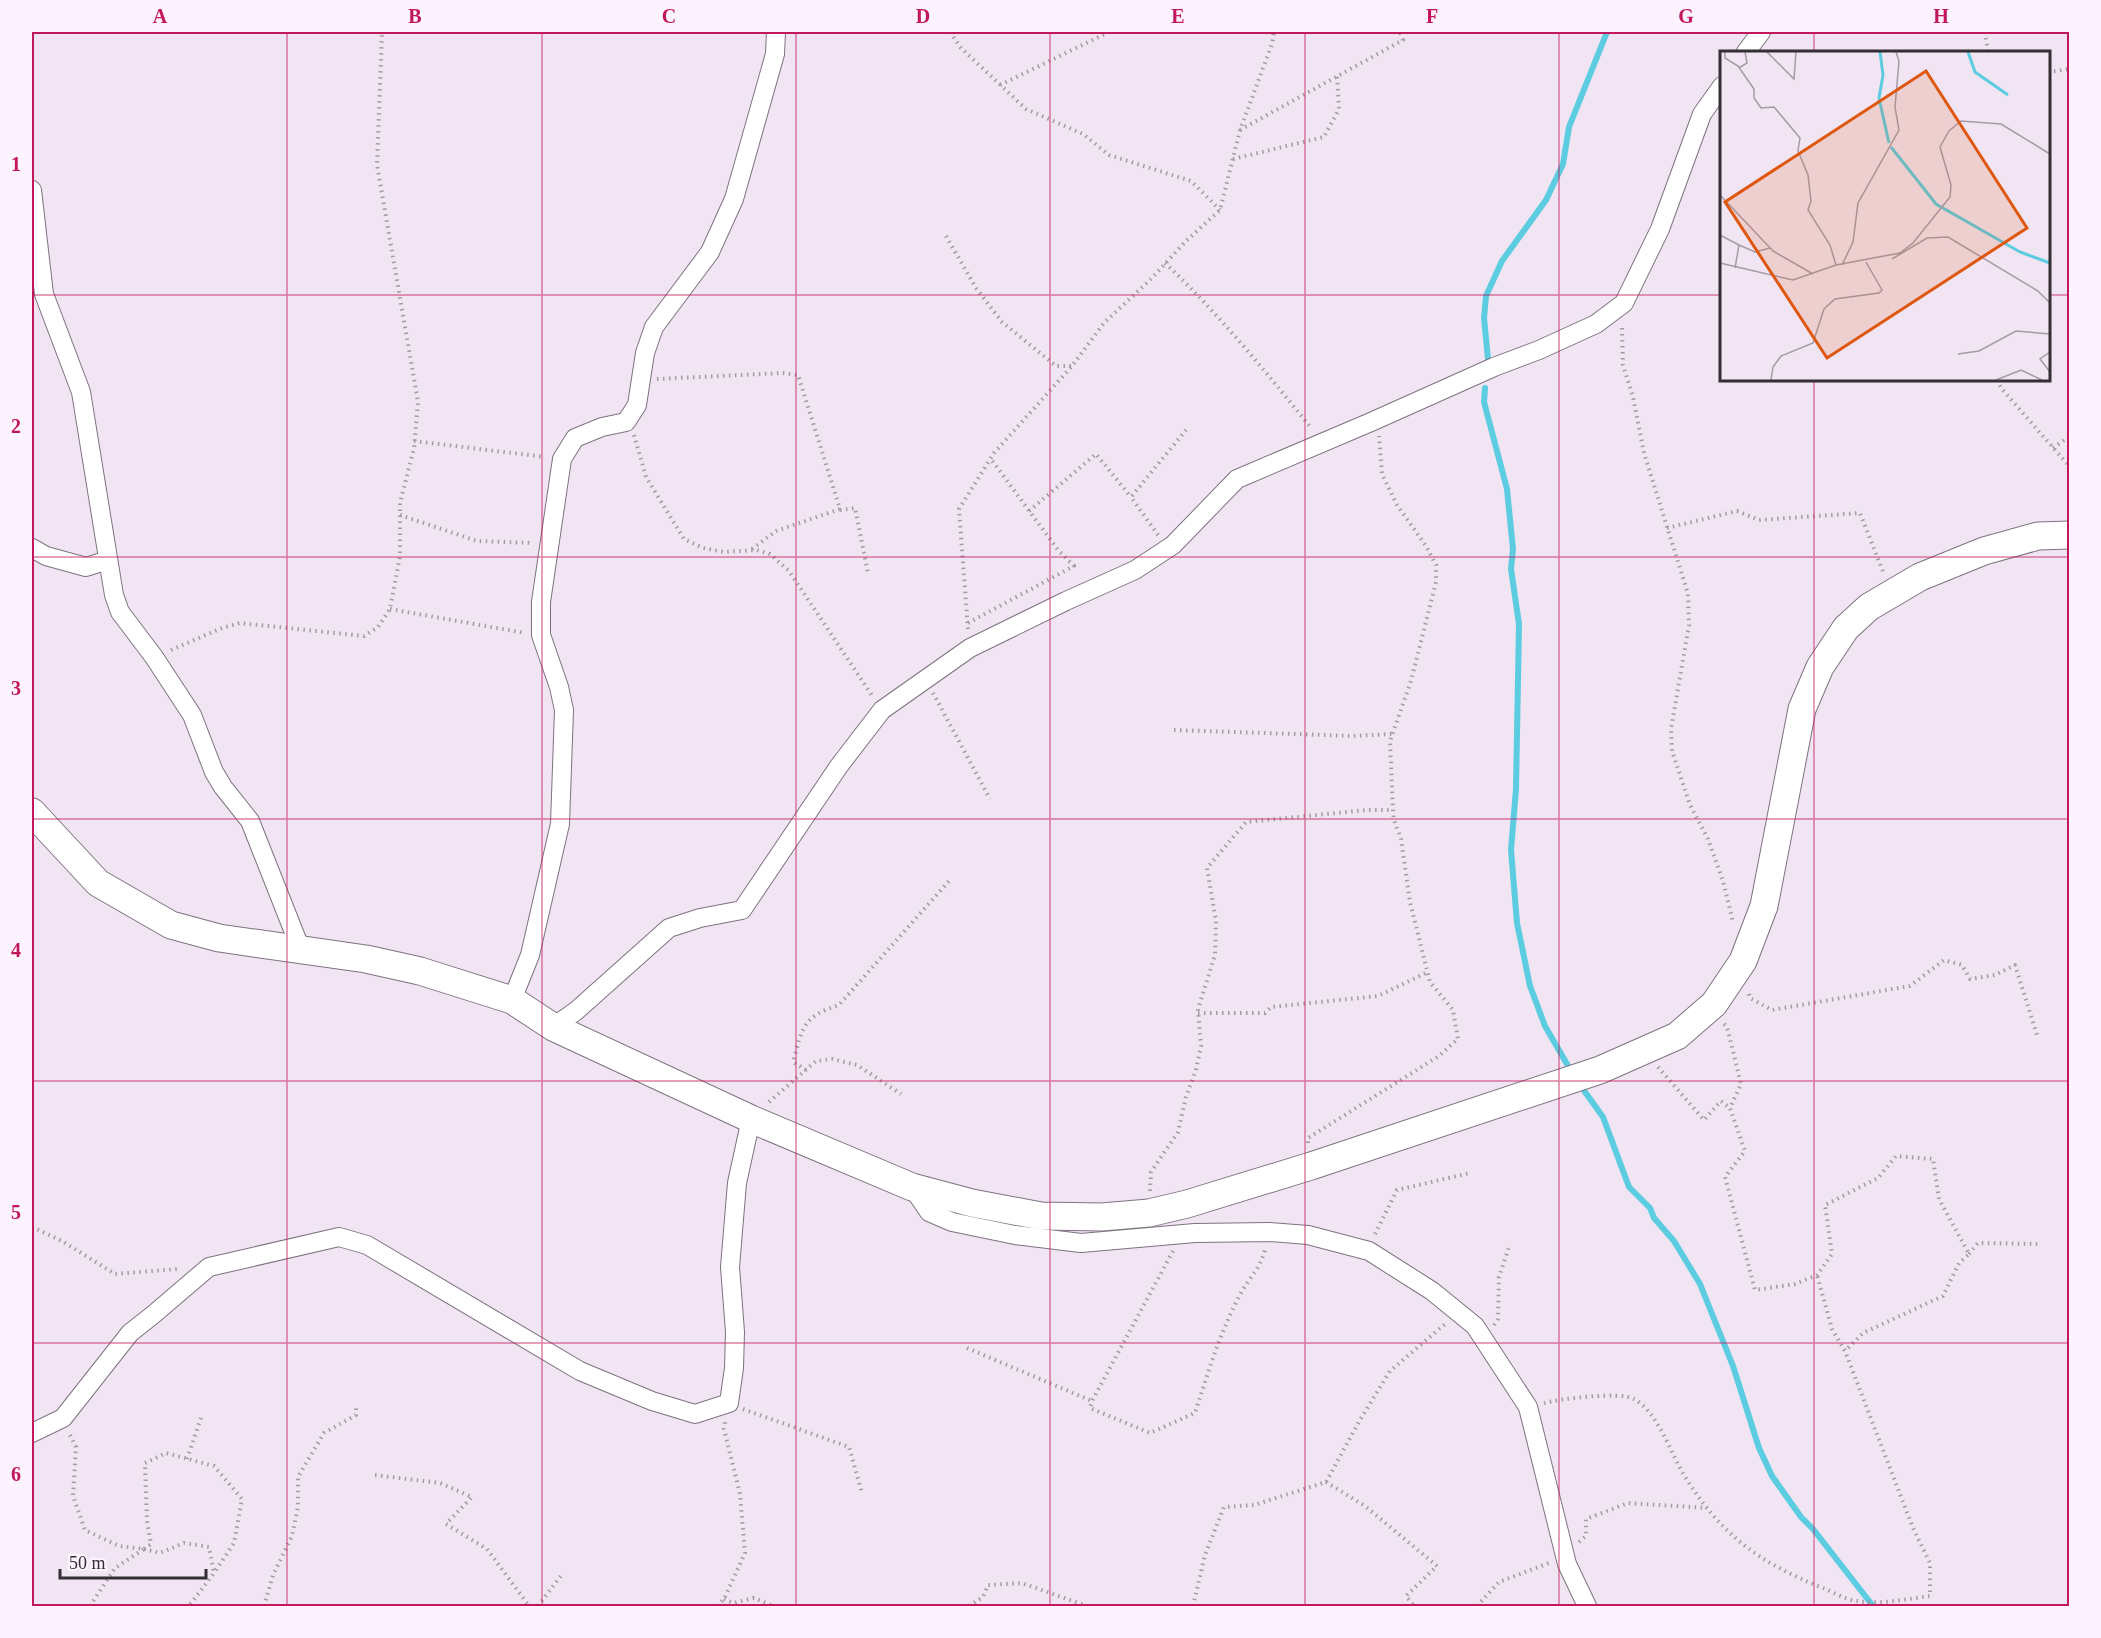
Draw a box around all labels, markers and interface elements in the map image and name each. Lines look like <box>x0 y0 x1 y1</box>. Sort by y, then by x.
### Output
text: A <box>153 5 168 27</box>
text: B <box>408 5 422 27</box>
text: C <box>662 5 676 27</box>
text: D <box>916 5 930 27</box>
text: E <box>1171 5 1185 27</box>
text: F <box>1426 5 1438 27</box>
text: G <box>1678 5 1694 27</box>
text: H <box>1933 5 1949 27</box>
inset map <box>1720 51 2050 381</box>
text: 1 <box>11 153 21 175</box>
text: 2 <box>11 415 21 437</box>
text: 3 <box>11 677 21 699</box>
text: 4 <box>11 939 21 961</box>
text: 5 <box>11 1201 21 1223</box>
text: 6 <box>11 1463 21 1485</box>
scale bar <box>60 1542 206 1580</box>
text: 50 m <box>69 1553 106 1573</box>

